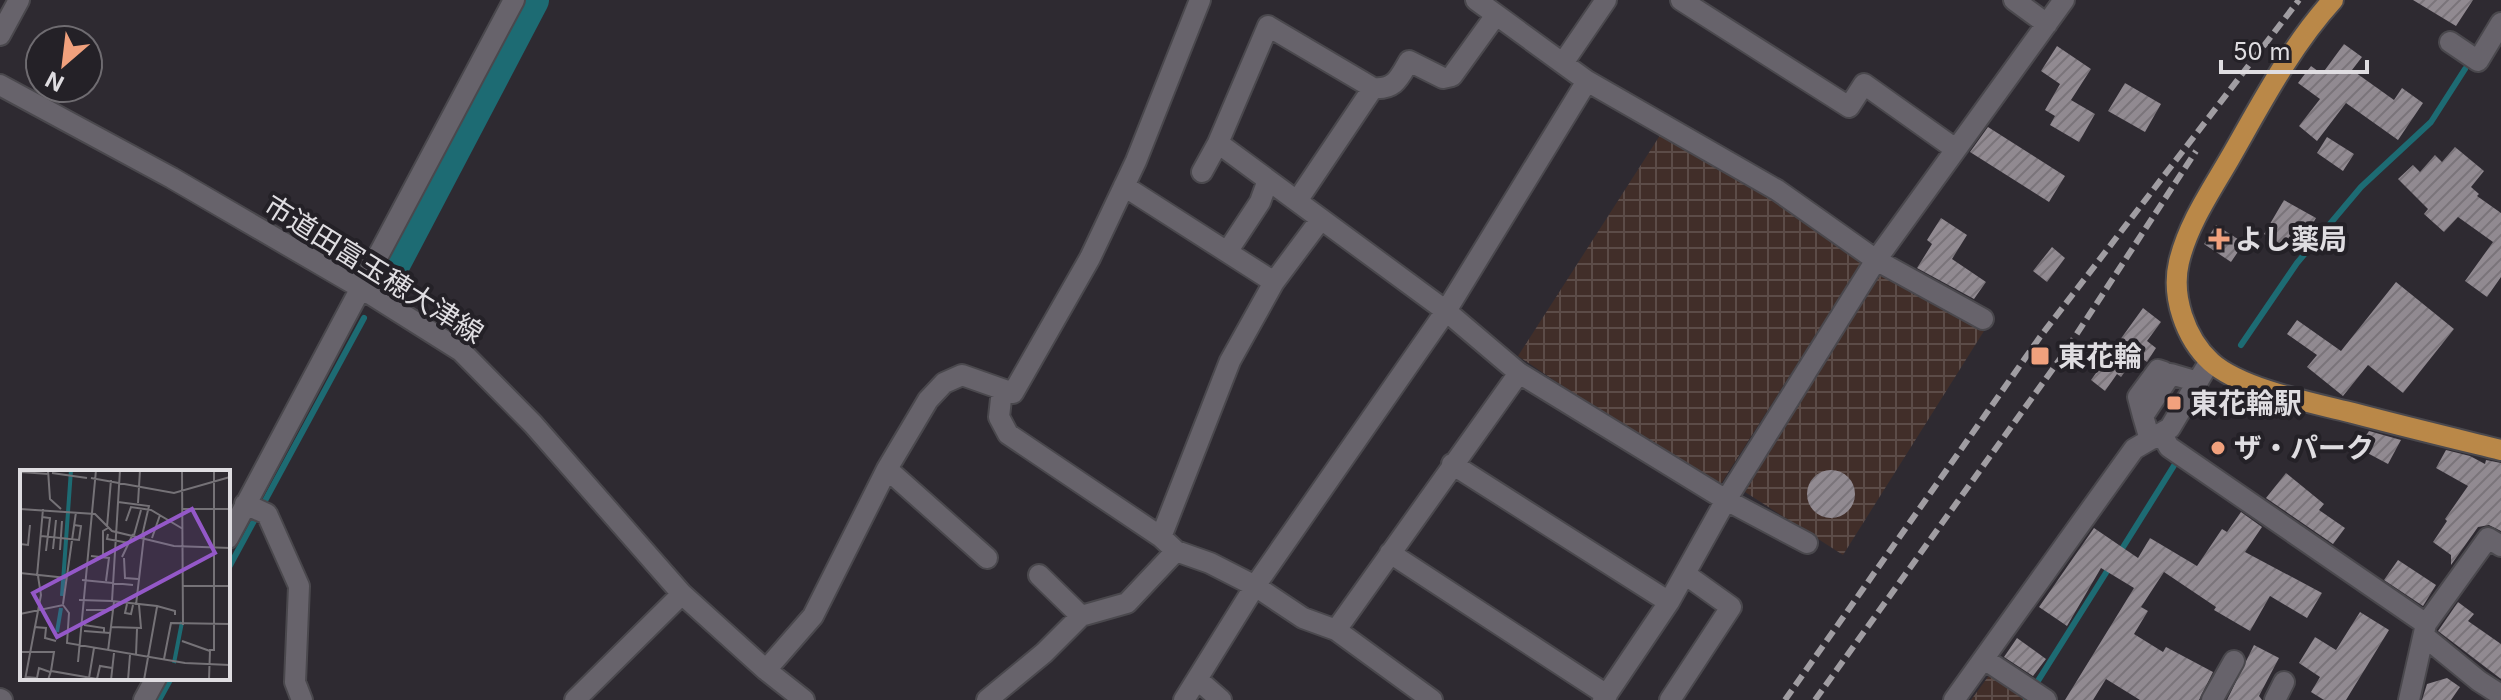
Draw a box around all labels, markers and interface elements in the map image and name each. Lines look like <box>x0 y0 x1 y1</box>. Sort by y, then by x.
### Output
north arrow <box>24 24 104 104</box>
scale bar <box>2221 24 2367 74</box>
text: 50 m <box>2233 37 2291 66</box>
text: N <box>41 66 68 97</box>
street label: 市道田富玉穂大津線 <box>258 188 490 350</box>
place label: よし薬局 <box>2235 222 2347 256</box>
marker: よし薬局 <box>2210 230 2228 248</box>
place label: 東花輪 <box>2058 339 2142 373</box>
marker: 東花輪 <box>2029 345 2051 367</box>
place label: 東花輪駅 <box>2190 386 2302 420</box>
marker: 東花輪駅 <box>2165 394 2183 412</box>
place label: ザ・パーク <box>2234 431 2374 465</box>
marker: ザ・パーク <box>2209 439 2227 457</box>
inset map <box>20 470 230 680</box>

